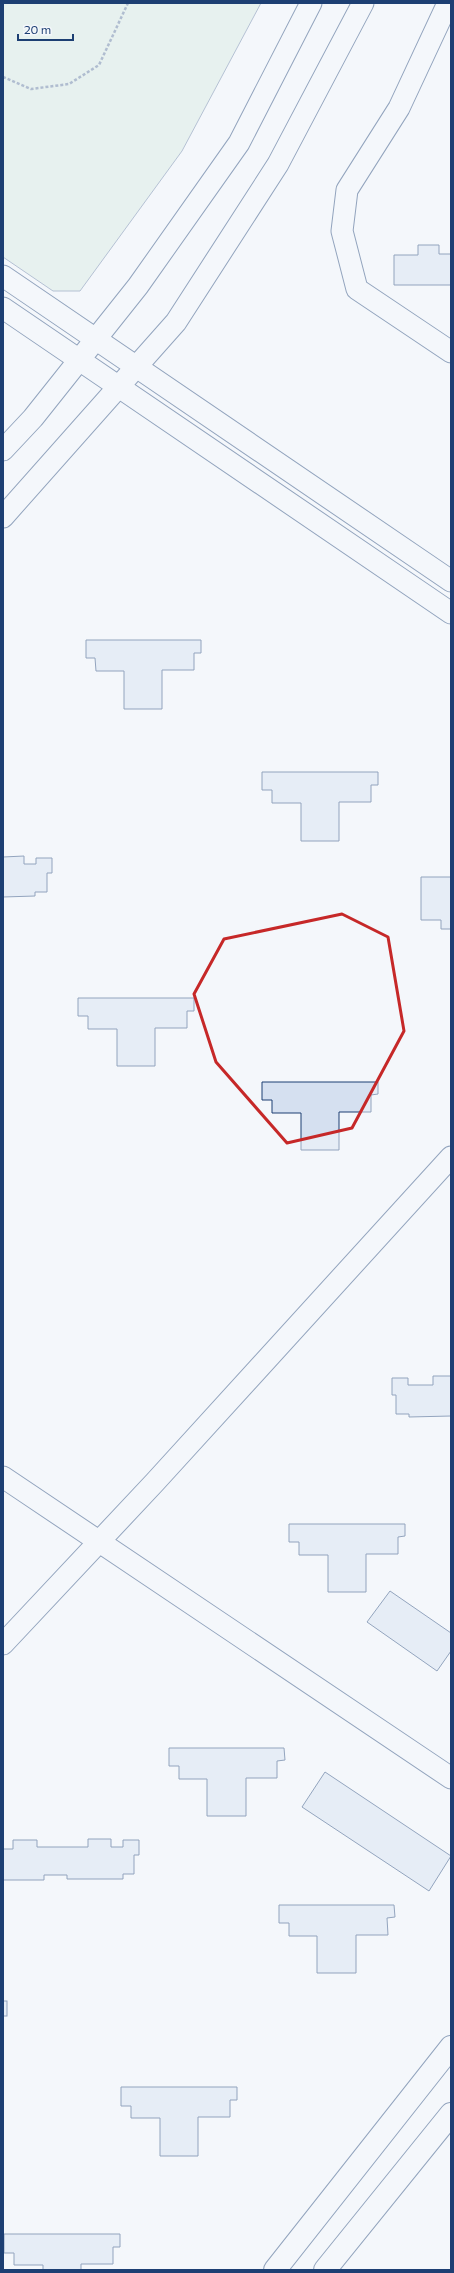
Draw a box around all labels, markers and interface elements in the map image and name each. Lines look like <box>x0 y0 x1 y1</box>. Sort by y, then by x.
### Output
scale bar <box>18 16 73 42</box>
text: 20 m <box>24 22 51 36</box>

